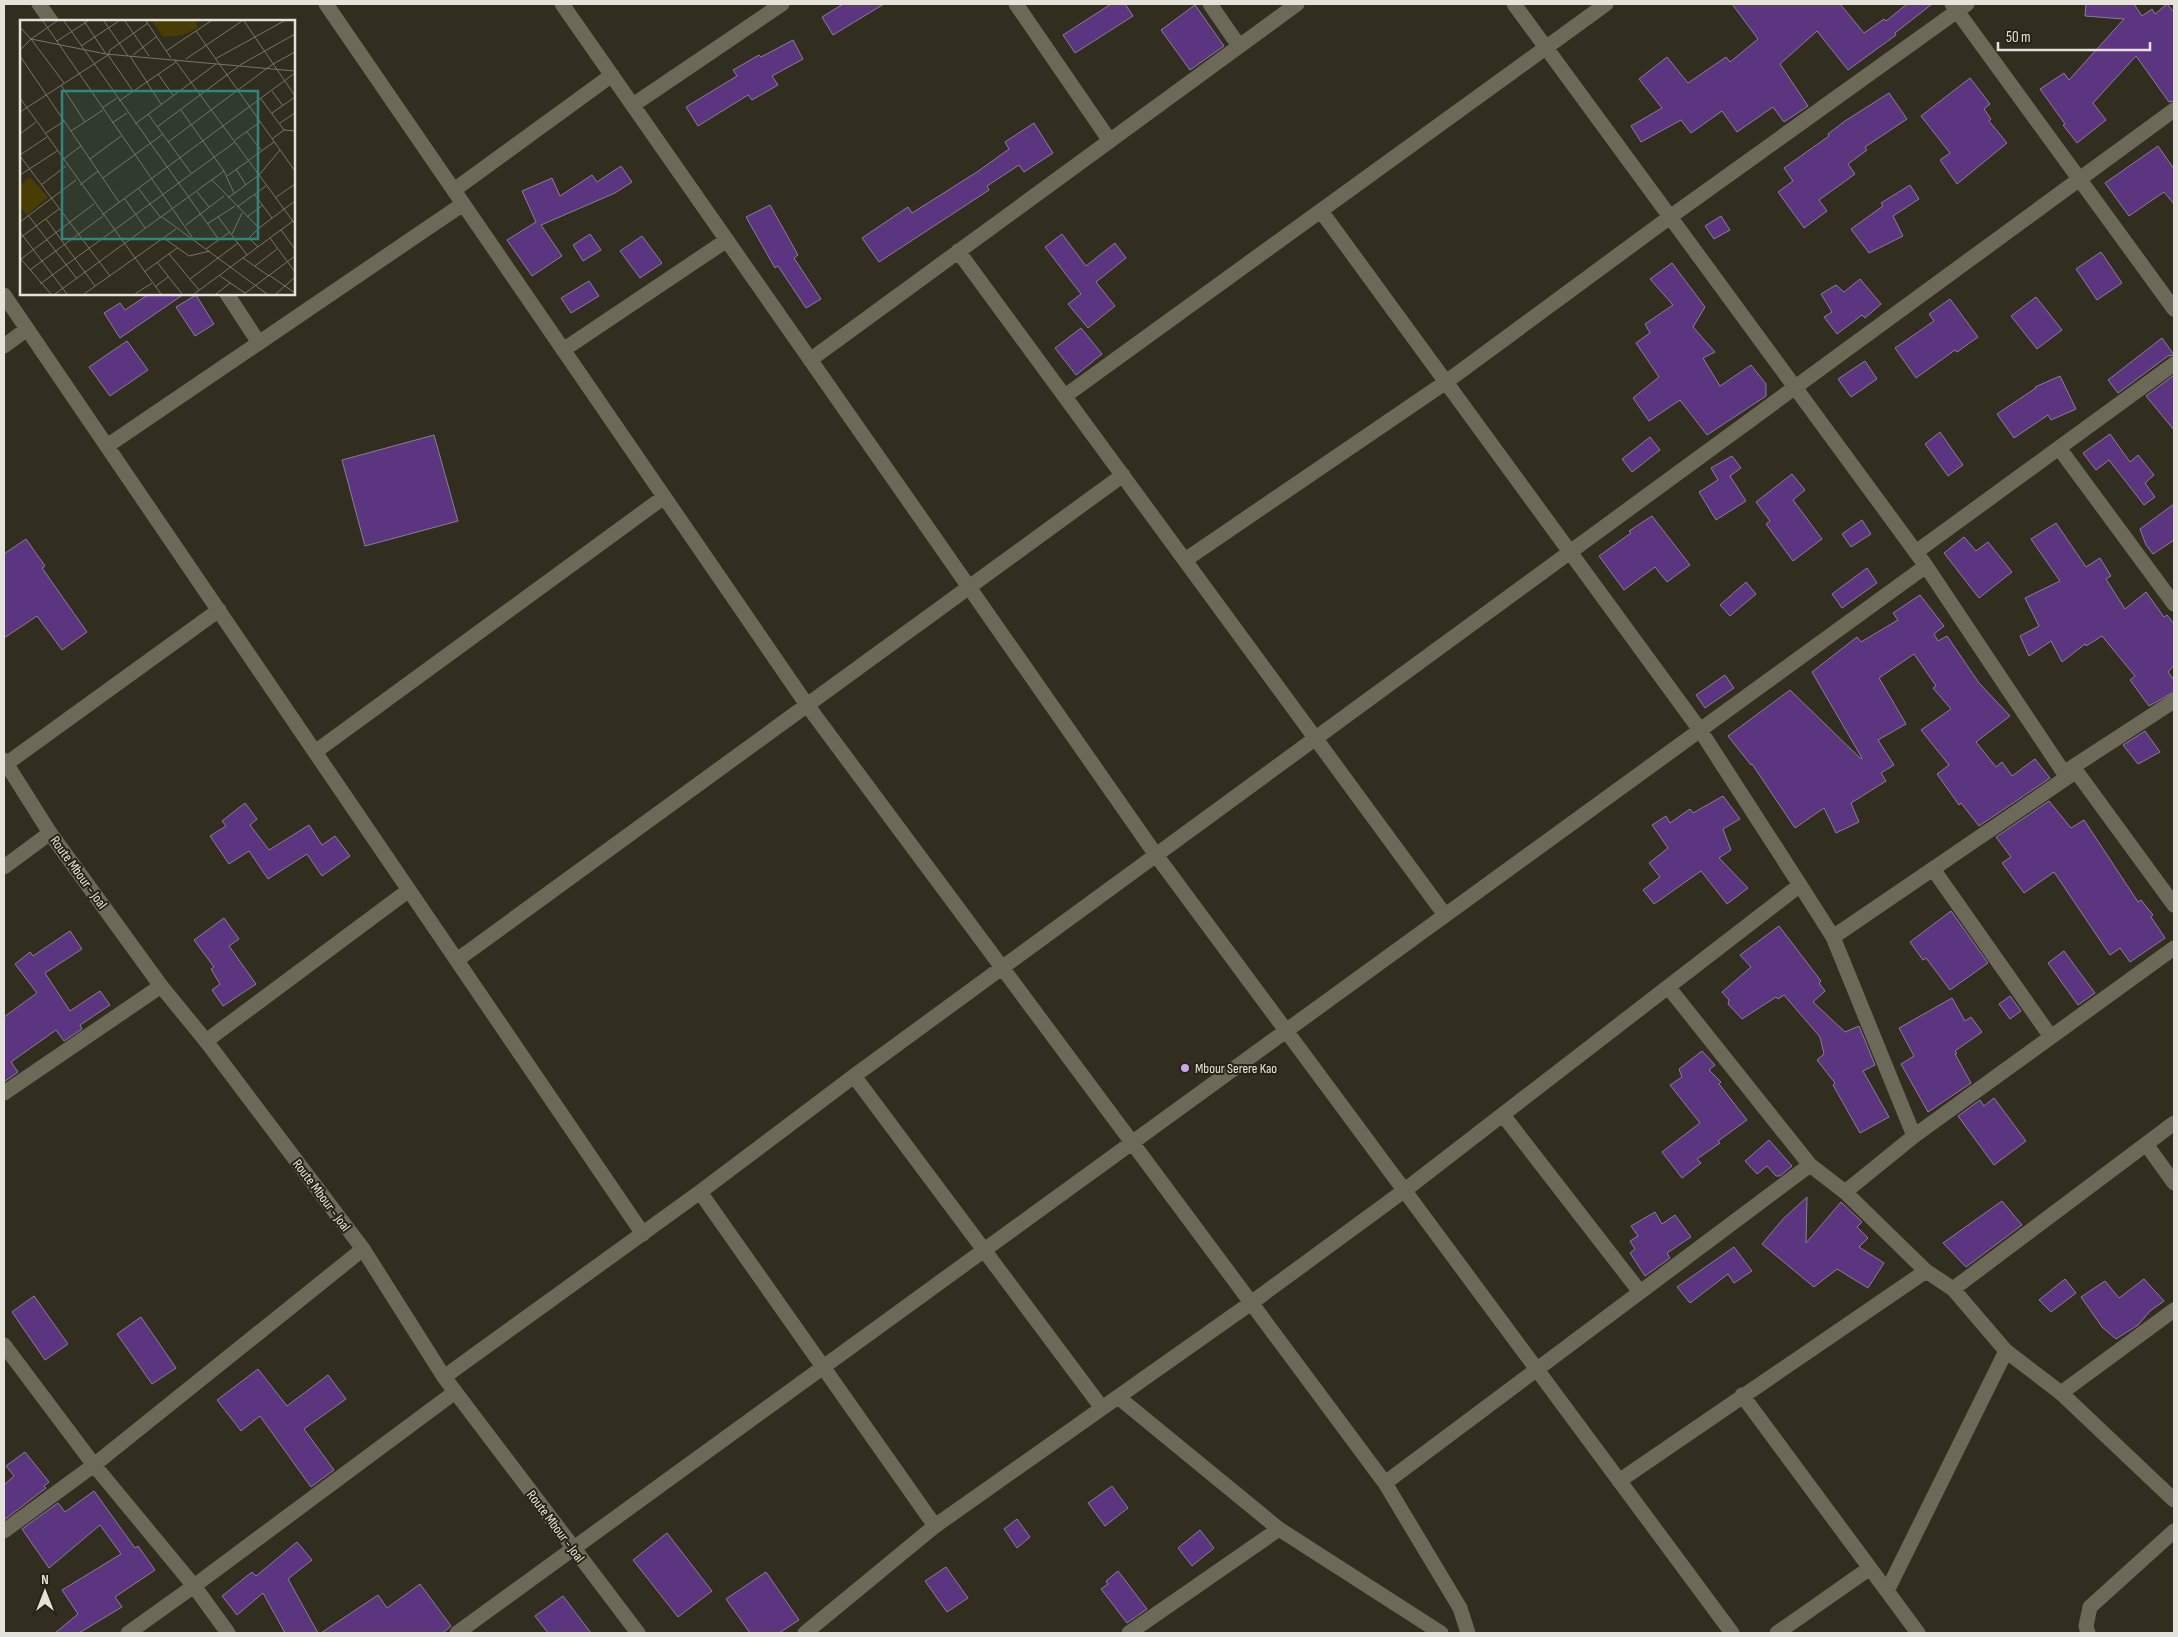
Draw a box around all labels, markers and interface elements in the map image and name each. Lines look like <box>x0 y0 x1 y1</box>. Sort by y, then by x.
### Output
inset map <box>20 20 295 295</box>
scale bar <box>1998 20 2150 52</box>
text: 50 m <box>2006 28 2031 47</box>
street label: Route Mbour - Joal <box>46 832 111 912</box>
place label: Mbour Serere Kao <box>1195 1060 1277 1077</box>
marker: Mbour Serere Kao <box>1179 1062 1191 1074</box>
street label: Route Mbour - Joal <box>289 1156 354 1235</box>
street label: Route Mbour - Joal <box>523 1487 588 1566</box>
north arrow <box>20 1567 70 1617</box>
text: N <box>41 1571 49 1588</box>

